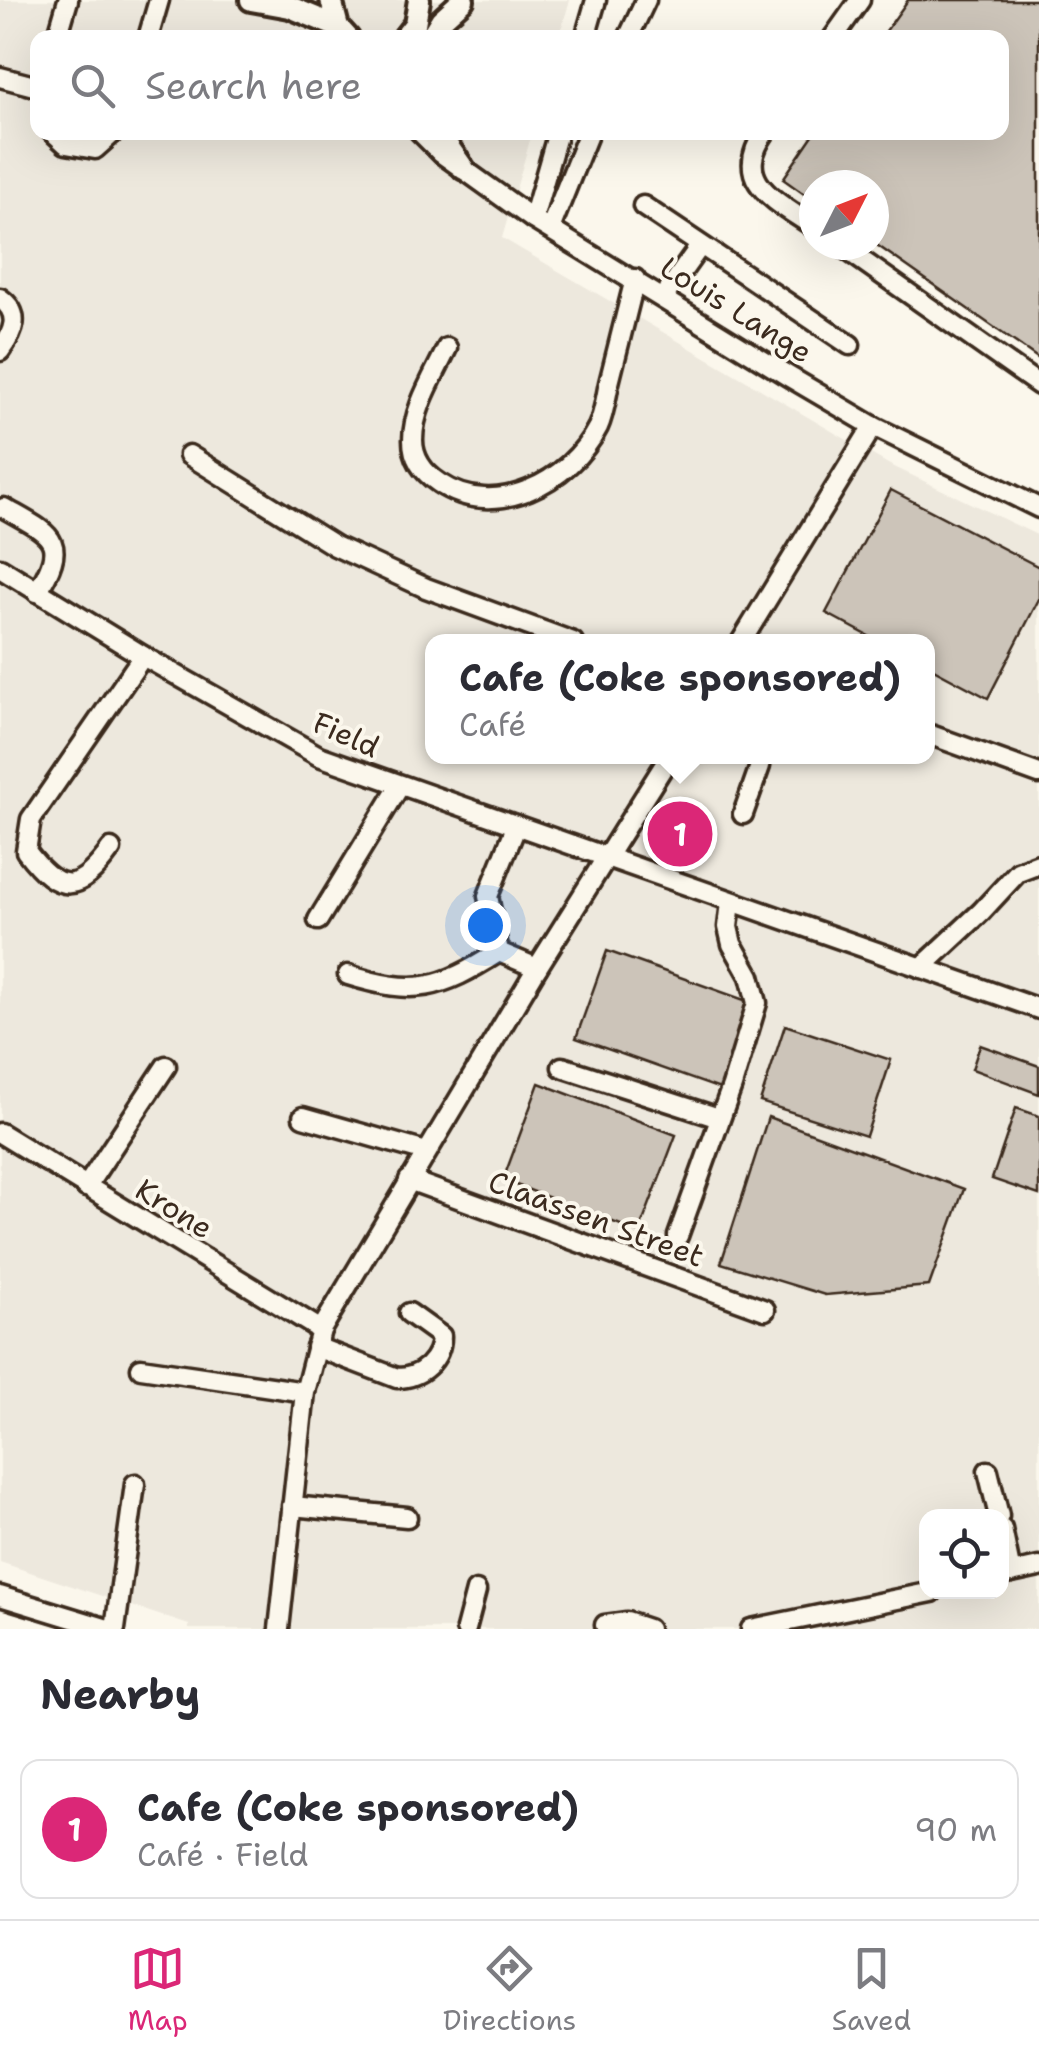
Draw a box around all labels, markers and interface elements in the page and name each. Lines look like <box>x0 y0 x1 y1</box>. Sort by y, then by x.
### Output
search box <box>30 30 1009 140</box>
icon: search <box>65 58 120 113</box>
text: Search here <box>145 60 362 111</box>
north arrow <box>799 170 889 260</box>
street label: Louis Lange <box>652 247 820 373</box>
popup <box>425 634 935 764</box>
text: Cafe (Coke sponsored) <box>459 652 901 703</box>
street label: Field <box>306 702 386 767</box>
text: Café <box>459 703 526 746</box>
pin: 1 <box>648 796 712 872</box>
your location <box>460 900 511 951</box>
street label: Claassen Street <box>483 1161 710 1277</box>
street label: Krone <box>128 1169 221 1248</box>
map controls <box>919 1509 1009 1599</box>
button: locate <box>919 1509 1009 1599</box>
text: Nearby <box>40 1666 200 1722</box>
text: Cafe (Coke sponsored) <box>137 1782 579 1833</box>
text: 1 <box>67 1808 82 1851</box>
text: 90 m <box>914 1808 997 1851</box>
text: Café · Field <box>137 1833 309 1876</box>
tab: Map <box>128 1941 188 2039</box>
tab: Directions <box>443 1941 576 2039</box>
tab: Saved <box>832 1941 911 2039</box>

